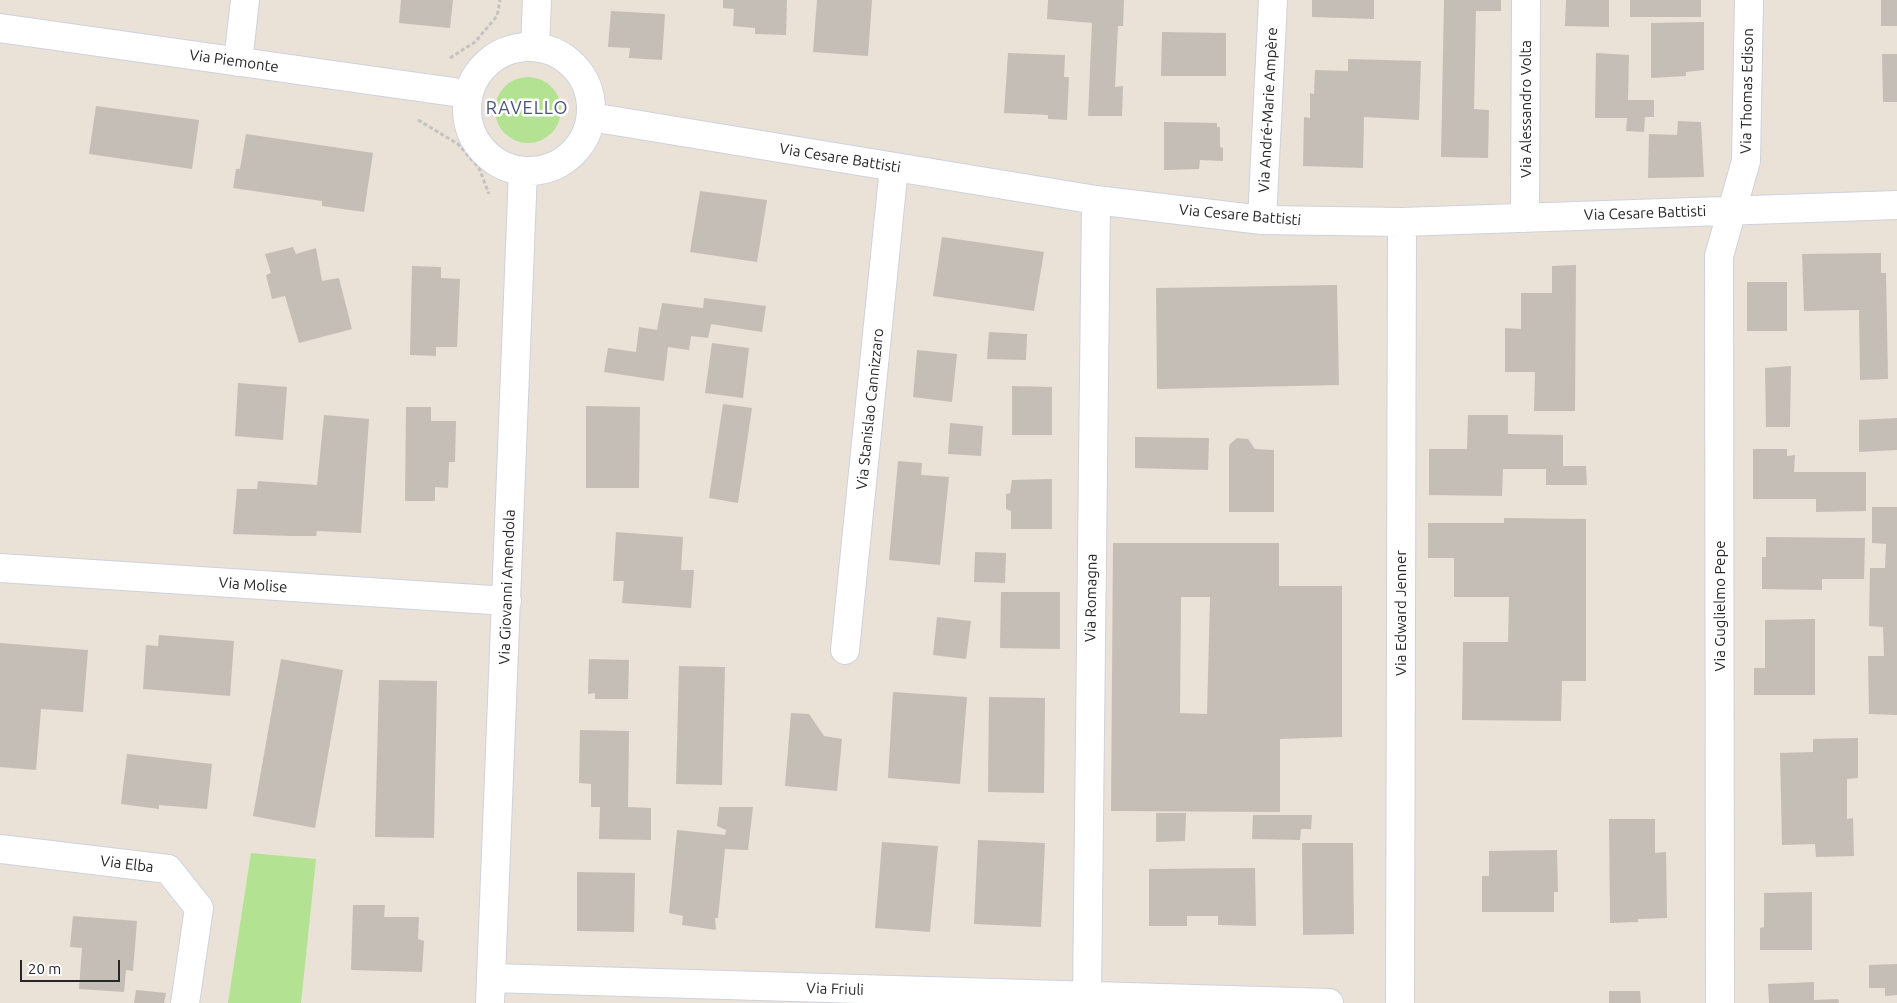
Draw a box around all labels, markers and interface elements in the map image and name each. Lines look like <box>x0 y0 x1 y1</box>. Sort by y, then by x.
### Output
street label: Via André-Marie Ampère <box>1255 27 1281 193</box>
street label: Via Thomas Edison <box>1737 28 1757 154</box>
street label: Via Alessandro Volta <box>1517 40 1535 178</box>
street label: Via Piemonte <box>188 46 280 76</box>
district label: RAVELLO <box>485 97 569 119</box>
street label: Via Cesare Battisti <box>778 140 902 176</box>
street label: Via Cesare Battisti <box>1178 201 1302 229</box>
street label: Via Cesare Battisti <box>1583 202 1707 224</box>
street label: Via Stanislao Cannizzaro <box>853 327 887 491</box>
street label: Via Giovanni Amendola <box>495 509 519 665</box>
street label: Via Guglielmo Pepe <box>1711 541 1729 671</box>
street label: Via Edward Jenner <box>1392 550 1410 676</box>
street label: Via Romagna <box>1081 554 1101 642</box>
street label: Via Molise <box>218 574 288 596</box>
street label: Via Elba <box>99 852 155 876</box>
scale bar <box>22 950 122 982</box>
text: 20 m <box>28 960 61 977</box>
street label: Via Friuli <box>806 979 864 999</box>

